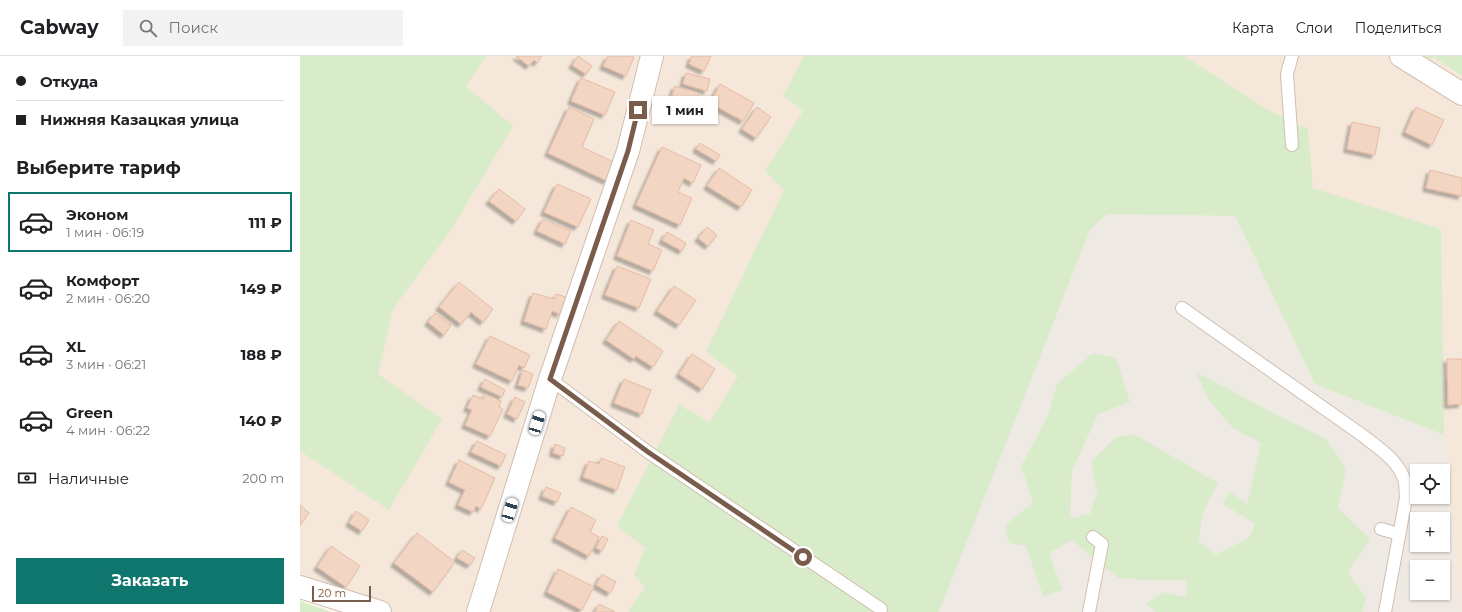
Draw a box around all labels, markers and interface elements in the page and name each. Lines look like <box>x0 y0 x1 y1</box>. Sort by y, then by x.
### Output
search box <box>123 10 403 46</box>
text: Cabway <box>20 16 99 39</box>
icon: search <box>137 17 159 39</box>
text: Поиск <box>169 18 218 37</box>
text: Карта <box>1232 19 1274 37</box>
text: Слои <box>1296 19 1333 37</box>
text: Поделиться <box>1355 19 1442 37</box>
text: Откуда <box>40 72 98 91</box>
callout: 1 мин <box>652 96 718 124</box>
route end <box>629 101 647 119</box>
text: 1 мин <box>666 102 704 118</box>
text: Нижняя Казацкая улица <box>40 110 239 129</box>
text: Выберите тариф <box>16 157 181 179</box>
icon: car <box>18 204 54 240</box>
text: Эконом <box>66 205 128 224</box>
text: 111 ₽ <box>248 213 282 232</box>
text: 1 мин · 06:19 <box>66 224 144 240</box>
icon: car <box>18 270 54 306</box>
text: Комфорт <box>66 271 139 290</box>
text: 149 ₽ <box>240 279 282 298</box>
text: 2 мин · 06:20 <box>66 290 150 306</box>
icon: car <box>18 336 54 372</box>
text: XL <box>66 337 85 356</box>
text: 188 ₽ <box>240 345 282 364</box>
text: 3 мин · 06:21 <box>66 356 146 372</box>
icon: car <box>18 402 54 438</box>
text: Green <box>66 403 113 422</box>
car <box>528 410 546 436</box>
text: 140 ₽ <box>240 411 282 430</box>
text: 4 мин · 06:22 <box>66 422 150 438</box>
map controls <box>1410 464 1450 600</box>
button: locate <box>1410 464 1450 504</box>
icon: cash <box>16 467 38 489</box>
text: Наличные <box>48 469 129 488</box>
text: 200 m <box>242 470 284 486</box>
car <box>501 497 519 523</box>
button: + <box>1410 512 1450 552</box>
route start <box>794 548 812 566</box>
button: Заказать <box>16 558 284 604</box>
button: − <box>1410 560 1450 600</box>
scale bar <box>312 584 371 603</box>
text: 20 m <box>318 586 346 600</box>

